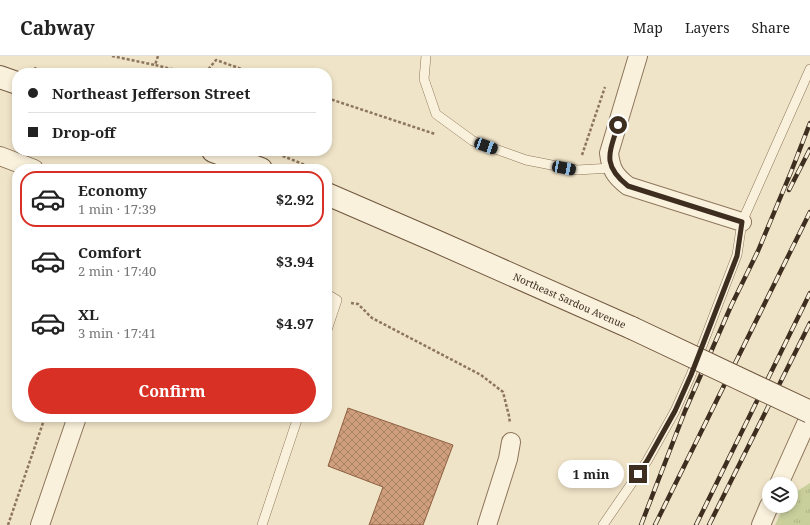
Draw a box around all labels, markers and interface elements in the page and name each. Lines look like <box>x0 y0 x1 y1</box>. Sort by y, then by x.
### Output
text: Cabway <box>20 15 95 41</box>
text: Map <box>633 18 663 37</box>
text: Layers <box>685 18 730 37</box>
text: Share <box>752 18 790 37</box>
text: Northeast Jefferson Street <box>52 83 250 103</box>
route start <box>609 116 627 134</box>
text: Drop-off <box>52 122 116 142</box>
car <box>473 136 499 156</box>
car <box>551 160 577 176</box>
text: Economy <box>78 180 147 200</box>
icon: car <box>30 181 66 217</box>
text: $2.92 <box>276 189 314 209</box>
text: 1 min · 17:39 <box>78 200 156 218</box>
text: Comfort <box>78 242 141 262</box>
icon: car <box>30 243 66 279</box>
text: $3.94 <box>276 251 314 271</box>
text: 2 min · 17:40 <box>78 262 156 280</box>
street label: Northeast Sardou Avenue <box>511 269 628 332</box>
text: XL <box>78 304 99 324</box>
icon: car <box>30 305 66 341</box>
text: $4.97 <box>276 313 314 333</box>
text: 3 min · 17:41 <box>78 324 156 342</box>
button: Confirm <box>28 368 316 414</box>
callout: 1 min <box>558 460 624 488</box>
text: 1 min <box>573 465 609 483</box>
route end <box>629 465 647 483</box>
map controls <box>762 477 798 513</box>
button: layers <box>762 477 798 513</box>

